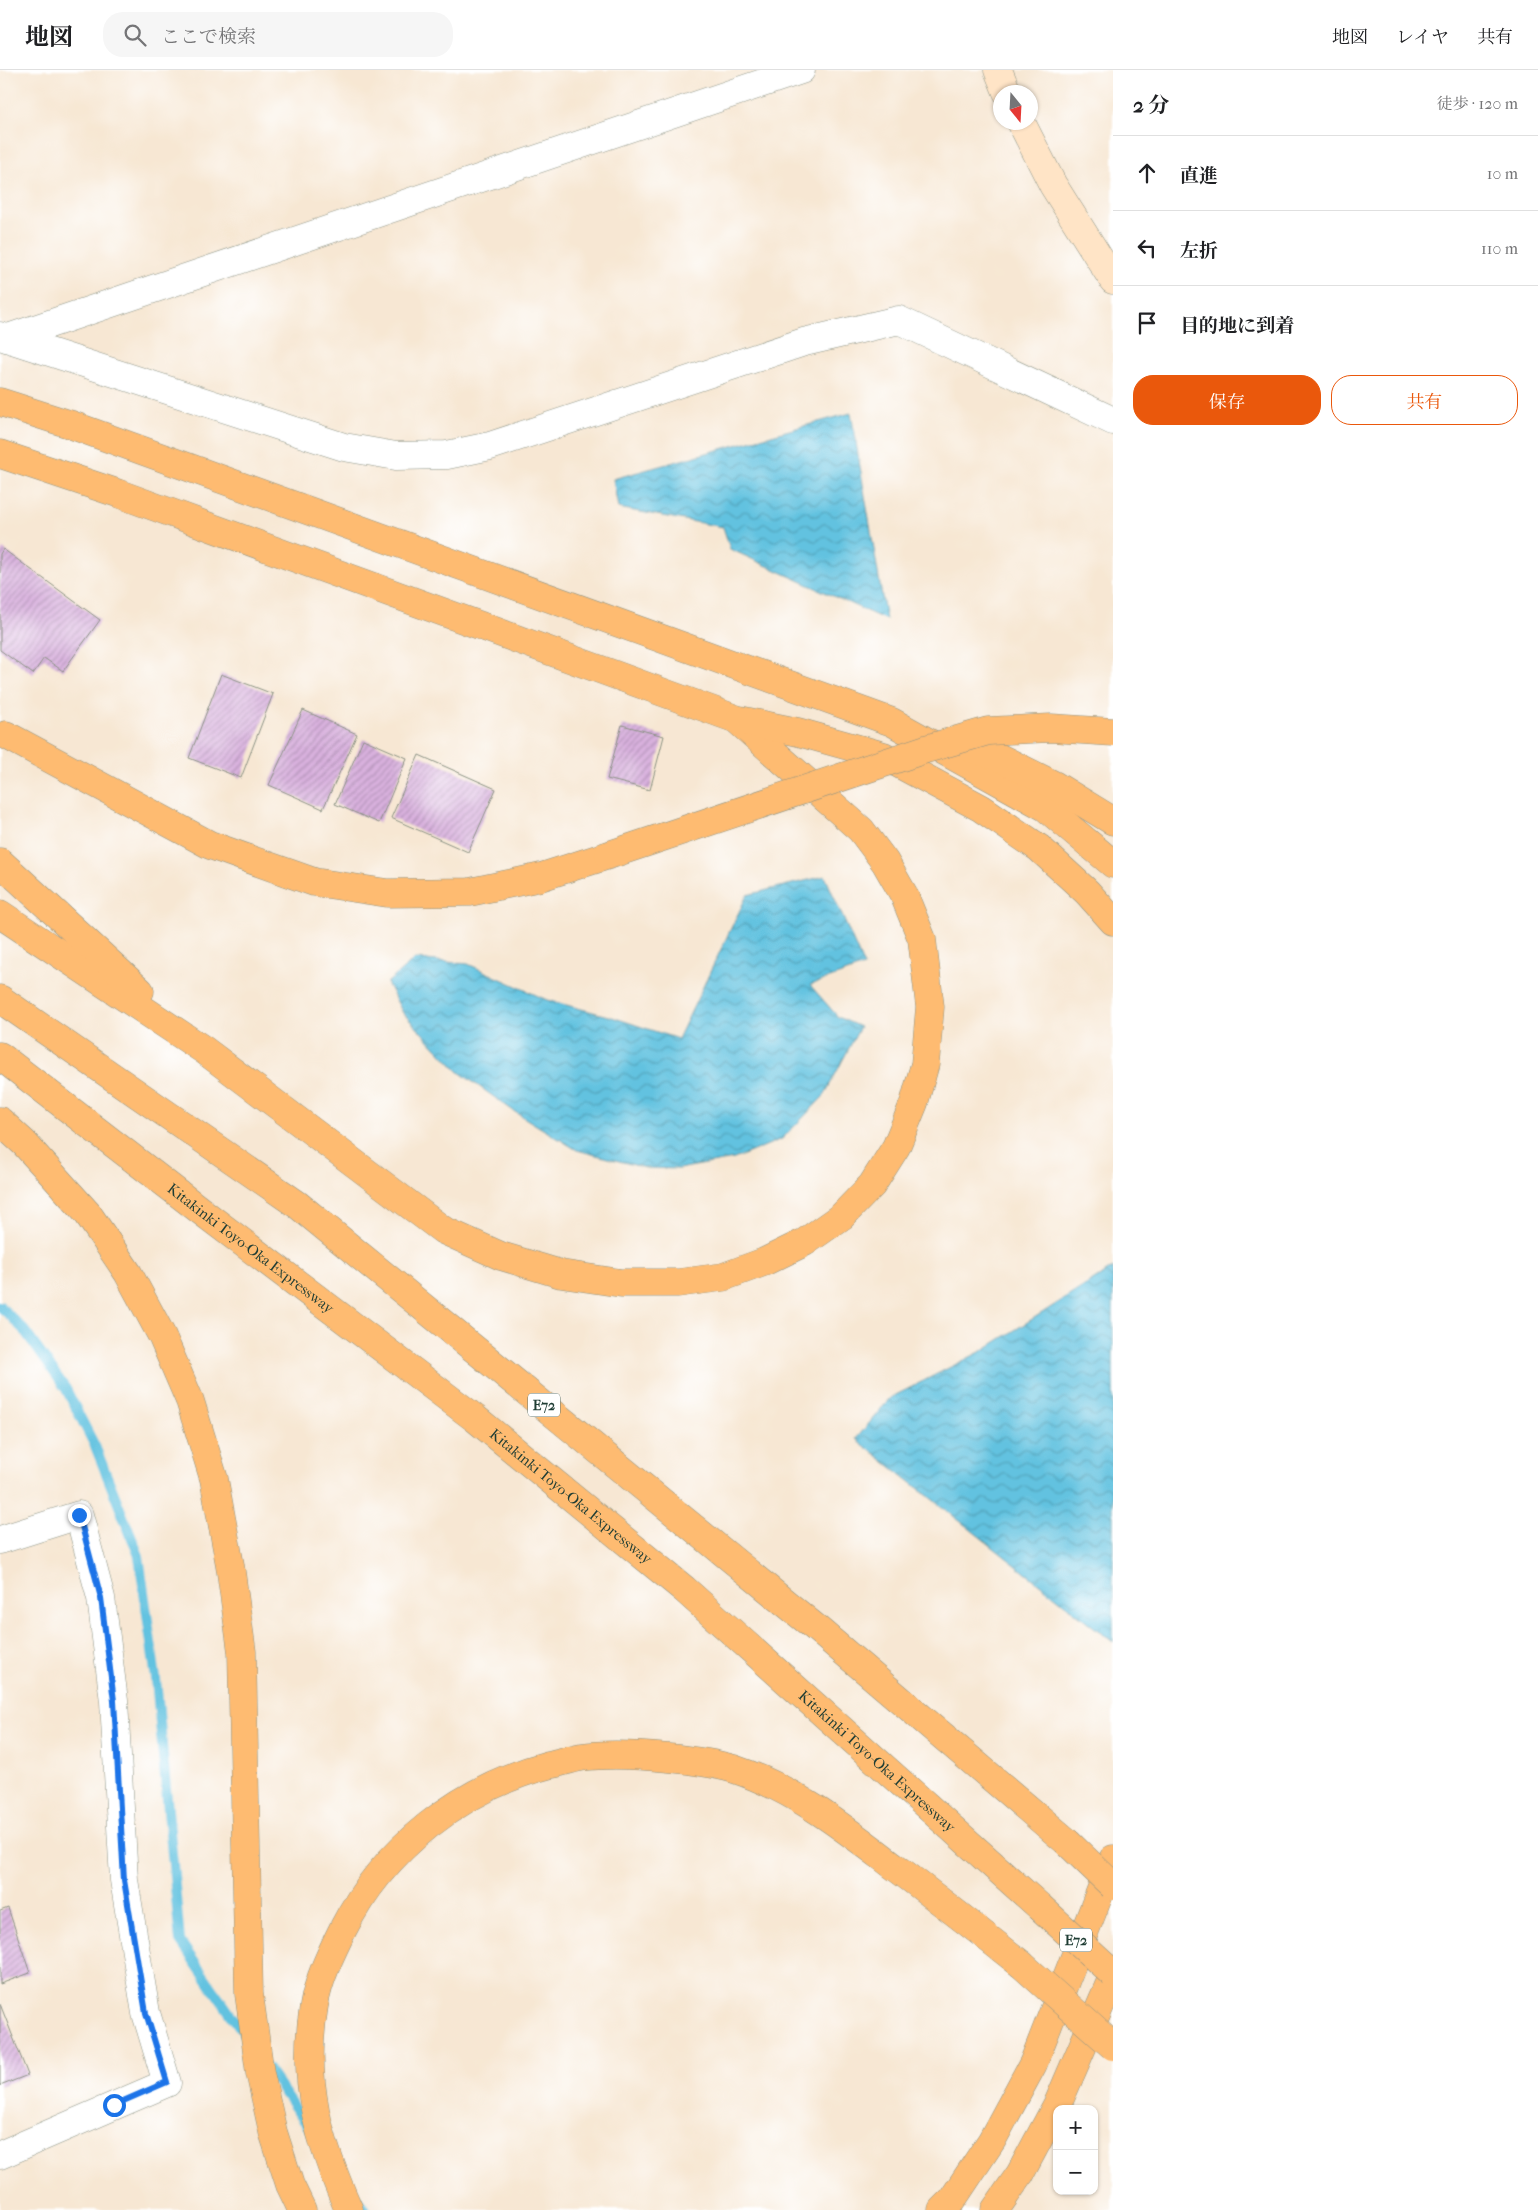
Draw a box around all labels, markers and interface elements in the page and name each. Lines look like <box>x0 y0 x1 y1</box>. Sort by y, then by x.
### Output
search box <box>103 12 453 57</box>
icon: search <box>121 21 149 49</box>
text: 地図 <box>25 23 73 51</box>
text: ここで検索 <box>161 26 256 48</box>
text: 地図 <box>1332 27 1368 48</box>
text: レイヤ <box>1396 27 1449 48</box>
text: 共有 <box>1477 27 1513 48</box>
north arrow <box>993 85 1038 130</box>
text: 2 分 <box>1133 93 1169 117</box>
text: 徒歩 · 120 m <box>1436 94 1518 113</box>
icon: ahead <box>1133 159 1161 187</box>
text: 10 m <box>1487 164 1518 183</box>
text: 直進 <box>1180 165 1218 187</box>
icon: left <box>1133 234 1161 262</box>
text: 110 m <box>1481 239 1518 258</box>
text: 左折 <box>1180 240 1218 262</box>
icon: arrive <box>1133 309 1161 337</box>
text: 目的地に到着 <box>1180 315 1294 337</box>
button: 保存 <box>1133 375 1321 425</box>
button: 共有 <box>1331 375 1518 425</box>
street label: Kitakinki Toyo-Oka Expressway <box>164 1180 338 1318</box>
road number: E72 <box>528 1394 560 1416</box>
street label: Kitakinki Toyo-Oka Expressway <box>486 1425 656 1569</box>
route end <box>68 1504 91 1527</box>
street label: Kitakinki Toyo-Oka Expressway <box>795 1687 960 1837</box>
road number: E72 <box>1060 1928 1092 1952</box>
route start <box>103 2094 126 2117</box>
map controls <box>1053 2105 1098 2195</box>
button: + <box>1053 2105 1098 2150</box>
button: − <box>1053 2150 1098 2195</box>

